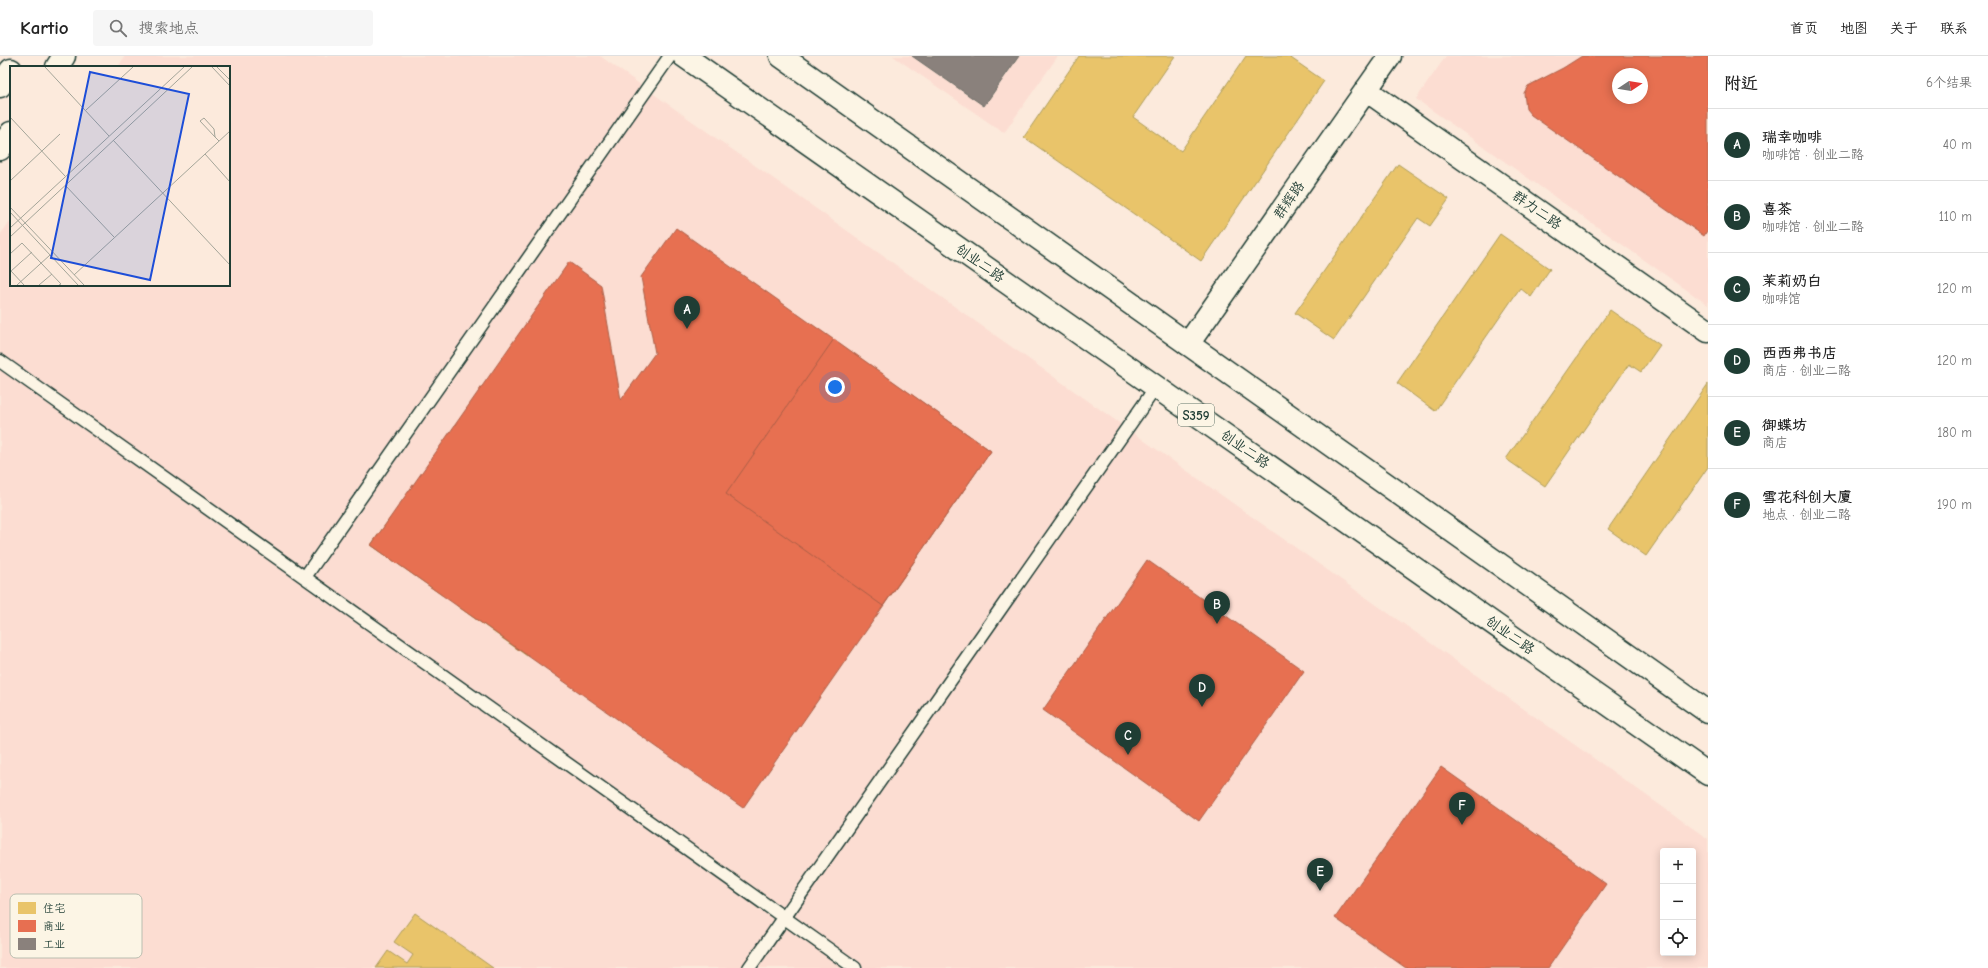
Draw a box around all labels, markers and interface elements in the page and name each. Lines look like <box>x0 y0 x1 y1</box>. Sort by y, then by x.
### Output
search box <box>93 10 373 46</box>
text: Kartio <box>20 17 69 39</box>
icon: search <box>107 17 129 39</box>
text: 搜索地点 <box>139 19 199 37</box>
text: 首页 <box>1790 20 1818 37</box>
text: 地图 <box>1840 20 1868 37</box>
text: 关于 <box>1890 20 1918 37</box>
text: 联系 <box>1940 20 1968 37</box>
inset map <box>10 66 230 286</box>
north arrow <box>1612 68 1648 104</box>
text: 附近 <box>1724 74 1758 93</box>
text: 6个结果 <box>1926 75 1972 90</box>
text: 瑞幸咖啡 <box>1762 128 1822 146</box>
text: A <box>1733 137 1741 152</box>
text: 40 m <box>1943 137 1972 152</box>
text: 咖啡馆 · 创业二路 <box>1762 147 1864 162</box>
street label: 群辉路 <box>1270 178 1308 222</box>
street label: 群力二路 <box>1509 187 1565 233</box>
text: 喜茶 <box>1762 200 1792 218</box>
text: B <box>1733 209 1741 224</box>
text: 110 m <box>1939 209 1972 224</box>
text: 咖啡馆 · 创业二路 <box>1762 219 1864 234</box>
street label: 创业二路 <box>952 240 1008 286</box>
text: 茉莉奶白 <box>1762 272 1822 290</box>
text: C <box>1733 281 1741 296</box>
text: 120 m <box>1937 281 1972 296</box>
text: 咖啡馆 <box>1762 291 1801 306</box>
pin: A <box>674 296 700 329</box>
text: 西西弗书店 <box>1762 344 1837 362</box>
text: D <box>1733 353 1741 368</box>
text: 120 m <box>1937 353 1972 368</box>
text: 商店 · 创业二路 <box>1762 363 1851 378</box>
your location <box>825 377 845 397</box>
road number: S359 <box>1178 404 1214 426</box>
text: 御蝶坊 <box>1762 416 1807 434</box>
text: E <box>1733 425 1741 440</box>
text: 180 m <box>1937 425 1972 440</box>
street label: 创业二路 <box>1217 426 1273 472</box>
text: 商店 <box>1762 435 1788 450</box>
text: 雪花科创大廈 <box>1762 488 1852 506</box>
text: F <box>1733 497 1741 512</box>
text: 190 m <box>1937 497 1972 512</box>
text: 地点 · 创业二路 <box>1762 507 1851 522</box>
pin: B <box>1204 591 1230 624</box>
street label: 创业二路 <box>1482 612 1538 658</box>
pin: D <box>1189 674 1215 707</box>
pin: C <box>1115 722 1141 755</box>
pin: F <box>1449 792 1475 825</box>
map controls <box>1660 848 1696 956</box>
button: + <box>1660 848 1696 884</box>
pin: E <box>1307 858 1333 891</box>
button: − <box>1660 884 1696 920</box>
legend <box>10 894 142 958</box>
text: 住宅 <box>43 902 65 915</box>
text: 商业 <box>43 920 65 933</box>
button: locate <box>1660 920 1696 956</box>
text: 工业 <box>43 938 65 951</box>

